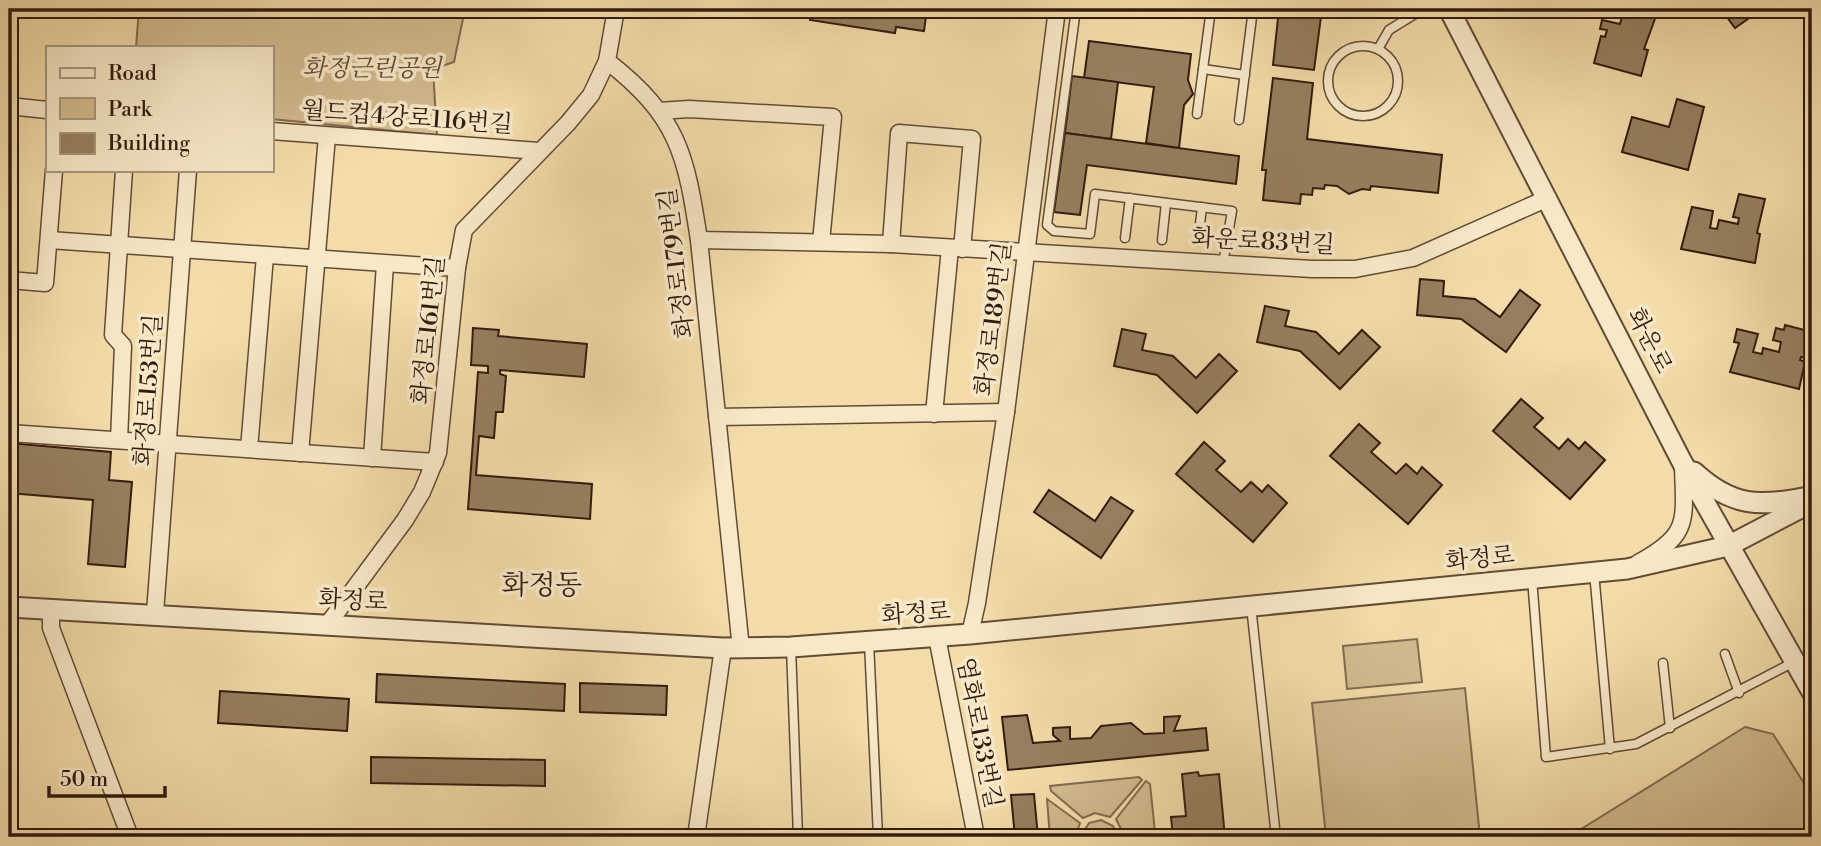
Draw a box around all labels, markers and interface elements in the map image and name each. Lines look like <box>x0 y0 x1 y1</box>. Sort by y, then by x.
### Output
legend <box>46 46 273 172</box>
park label: 화정근린공원 <box>302 54 443 84</box>
text: Road <box>108 61 157 87</box>
street label: 월드컵4강로116번길 <box>300 96 514 140</box>
text: Park <box>108 97 153 123</box>
text: Building <box>107 131 190 157</box>
street label: 화정로179번길 <box>653 186 701 340</box>
street label: 화운로83번길 <box>1190 223 1336 261</box>
street label: 화정로189번길 <box>970 240 1018 398</box>
street label: 화정로161번길 <box>406 254 452 406</box>
street label: 화운로 <box>1620 303 1678 379</box>
street label: 화정로153번길 <box>129 313 169 467</box>
street label: 화정로 <box>1444 540 1516 578</box>
district label: 화정동 <box>501 568 583 603</box>
street label: 화정로 <box>317 584 389 618</box>
street label: 화정로 <box>880 597 952 631</box>
street label: 염화로133번길 <box>950 655 1008 811</box>
scale bar <box>49 755 164 799</box>
text: 50 m <box>60 767 108 793</box>

